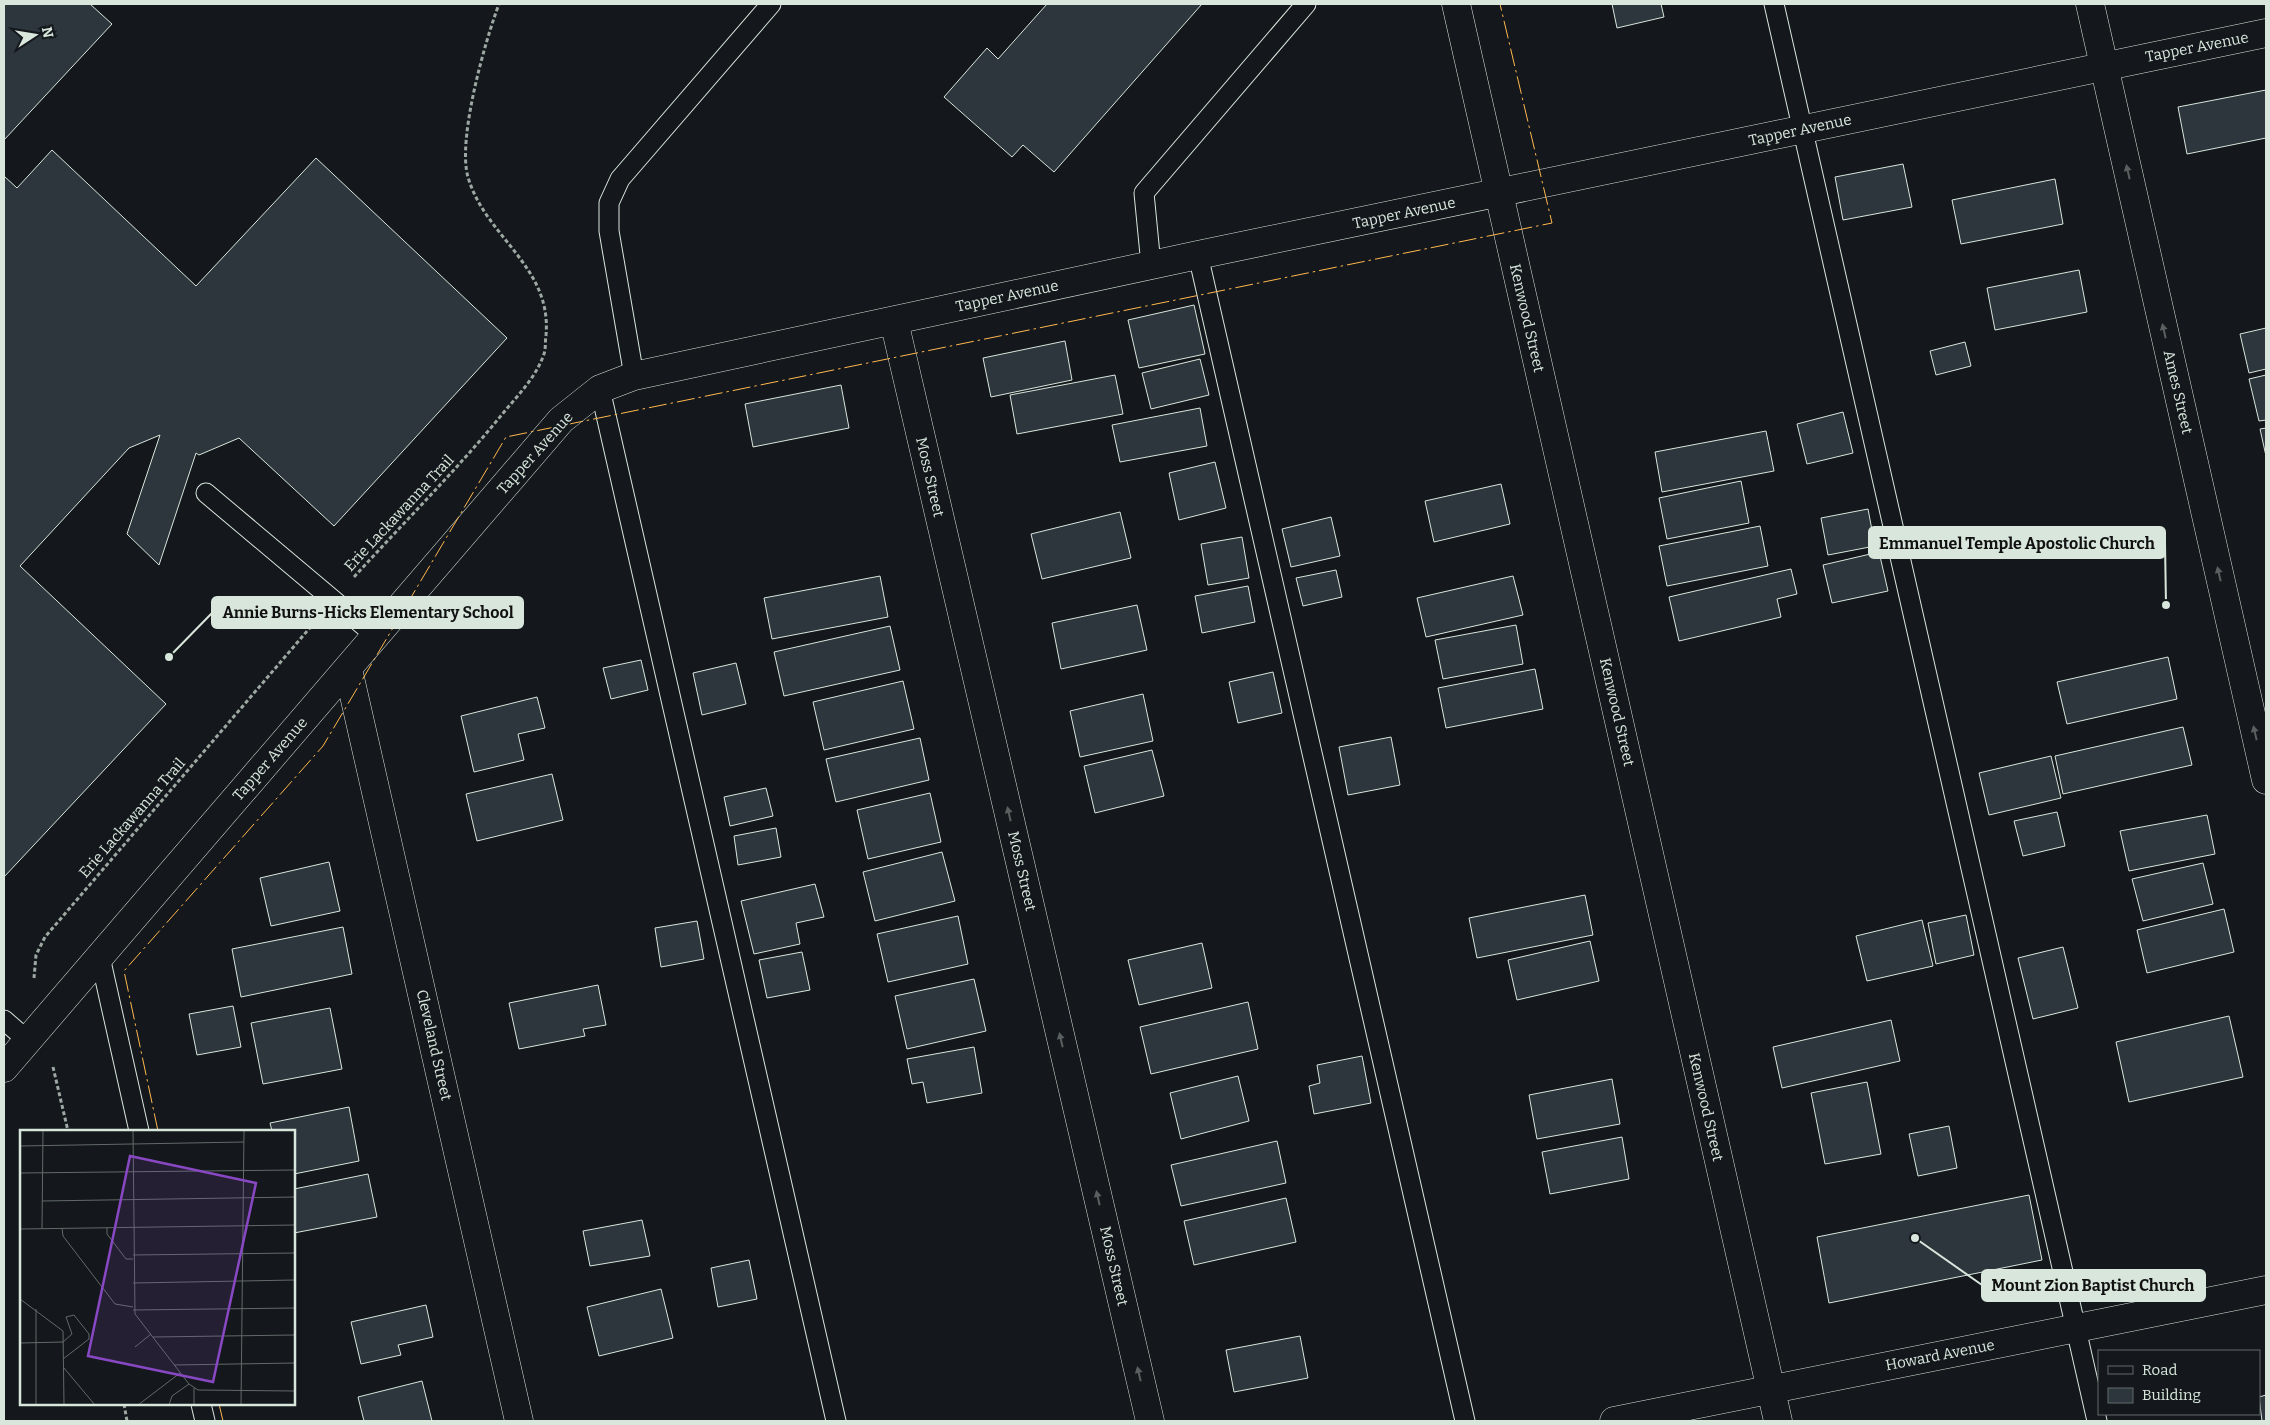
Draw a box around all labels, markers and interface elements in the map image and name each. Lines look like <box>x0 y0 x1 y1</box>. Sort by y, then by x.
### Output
north arrow <box>10 10 60 60</box>
text: N <box>38 25 57 40</box>
street label: Tapper Avenue <box>2144 28 2250 66</box>
street label: Tapper Avenue <box>1747 110 1853 150</box>
one-way arrow <box>2124 165 2132 180</box>
street label: Tapper Avenue <box>1351 193 1457 233</box>
street label: Kenwood Street <box>1506 262 1548 374</box>
street label: Tapper Avenue <box>954 276 1060 316</box>
one-way arrow <box>2160 323 2168 338</box>
street label: Ames Street <box>2160 348 2196 436</box>
street label: Tapper Avenue <box>493 408 577 498</box>
street label: Moss Street <box>912 435 948 519</box>
street label: Erie Lackawanna Trail <box>340 451 458 575</box>
callout: Emmanuel Temple Apostolic Church <box>1869 527 2165 558</box>
text: Emmanuel Temple Apostolic Church <box>1879 534 2155 553</box>
one-way arrow <box>2215 566 2223 582</box>
callout: Annie Burns-Hicks Elementary School <box>212 597 523 628</box>
text: Annie Burns-Hicks Elementary School <box>222 603 514 622</box>
street label: Kenwood Street <box>1596 656 1638 768</box>
street label: Tapper Avenue <box>229 714 311 804</box>
one-way arrow <box>2251 724 2259 740</box>
street label: Erie Lackawanna Trail <box>75 755 189 881</box>
one-way arrow <box>1005 806 1013 821</box>
street label: Moss Street <box>1004 829 1040 913</box>
street label: Cleveland Street <box>412 988 456 1103</box>
one-way arrow <box>1057 1033 1065 1048</box>
street label: Kenwood Street <box>1685 1051 1727 1163</box>
inset map <box>20 1130 295 1405</box>
one-way arrow <box>1094 1191 1102 1206</box>
street label: Moss Street <box>1096 1224 1132 1308</box>
callout: Mount Zion Baptist Church <box>1982 1270 2205 1301</box>
text: Mount Zion Baptist Church <box>1991 1276 2195 1295</box>
street label: Howard Avenue <box>1884 1336 1996 1374</box>
legend <box>2098 1350 2260 1415</box>
text: Road <box>2142 1361 2177 1379</box>
one-way arrow <box>1135 1366 1143 1381</box>
text: Building <box>2142 1386 2201 1404</box>

